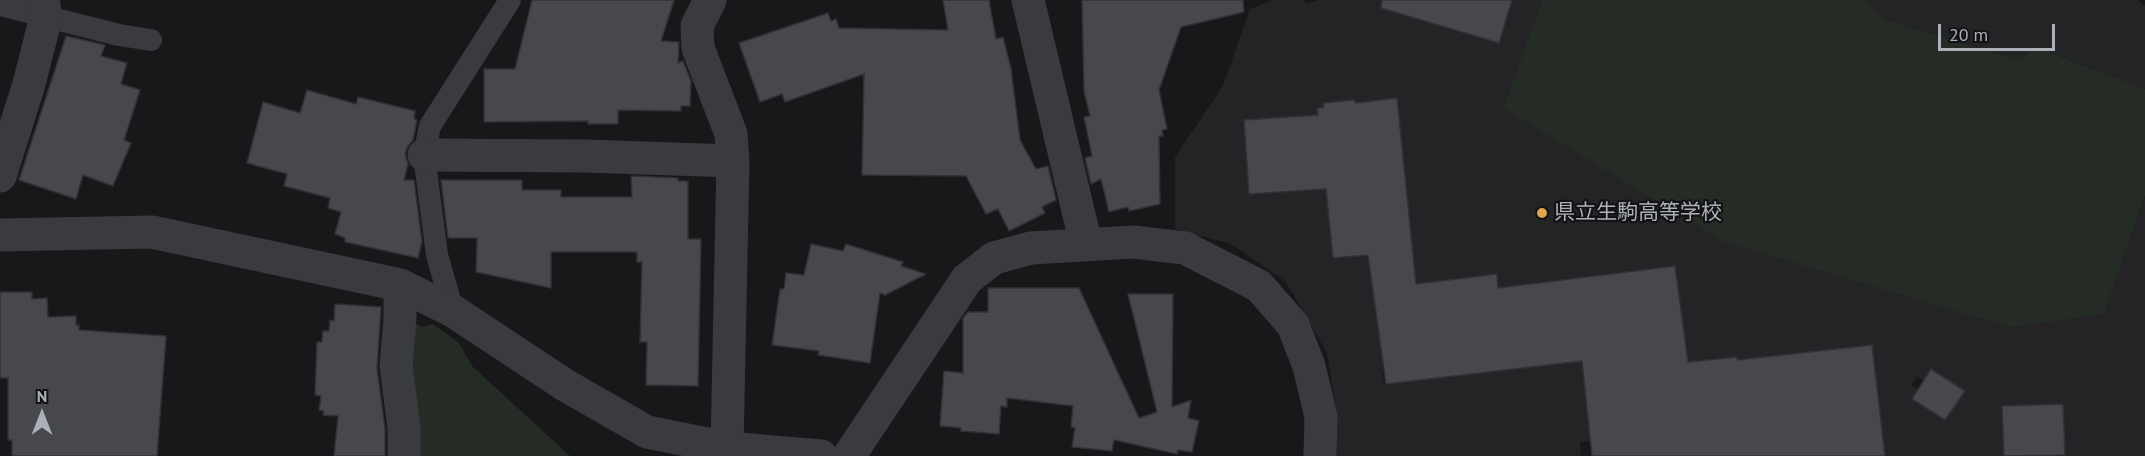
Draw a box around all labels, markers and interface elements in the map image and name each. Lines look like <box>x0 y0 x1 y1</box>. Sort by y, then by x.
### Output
scale bar <box>1941 12 2058 50</box>
text: 20 m <box>1949 23 1988 46</box>
place label: 県立生駒高等学校 <box>1554 200 1722 226</box>
marker: 県立生駒高等学校 <box>1535 206 1549 220</box>
north arrow <box>12 384 72 444</box>
text: N <box>37 386 47 406</box>

